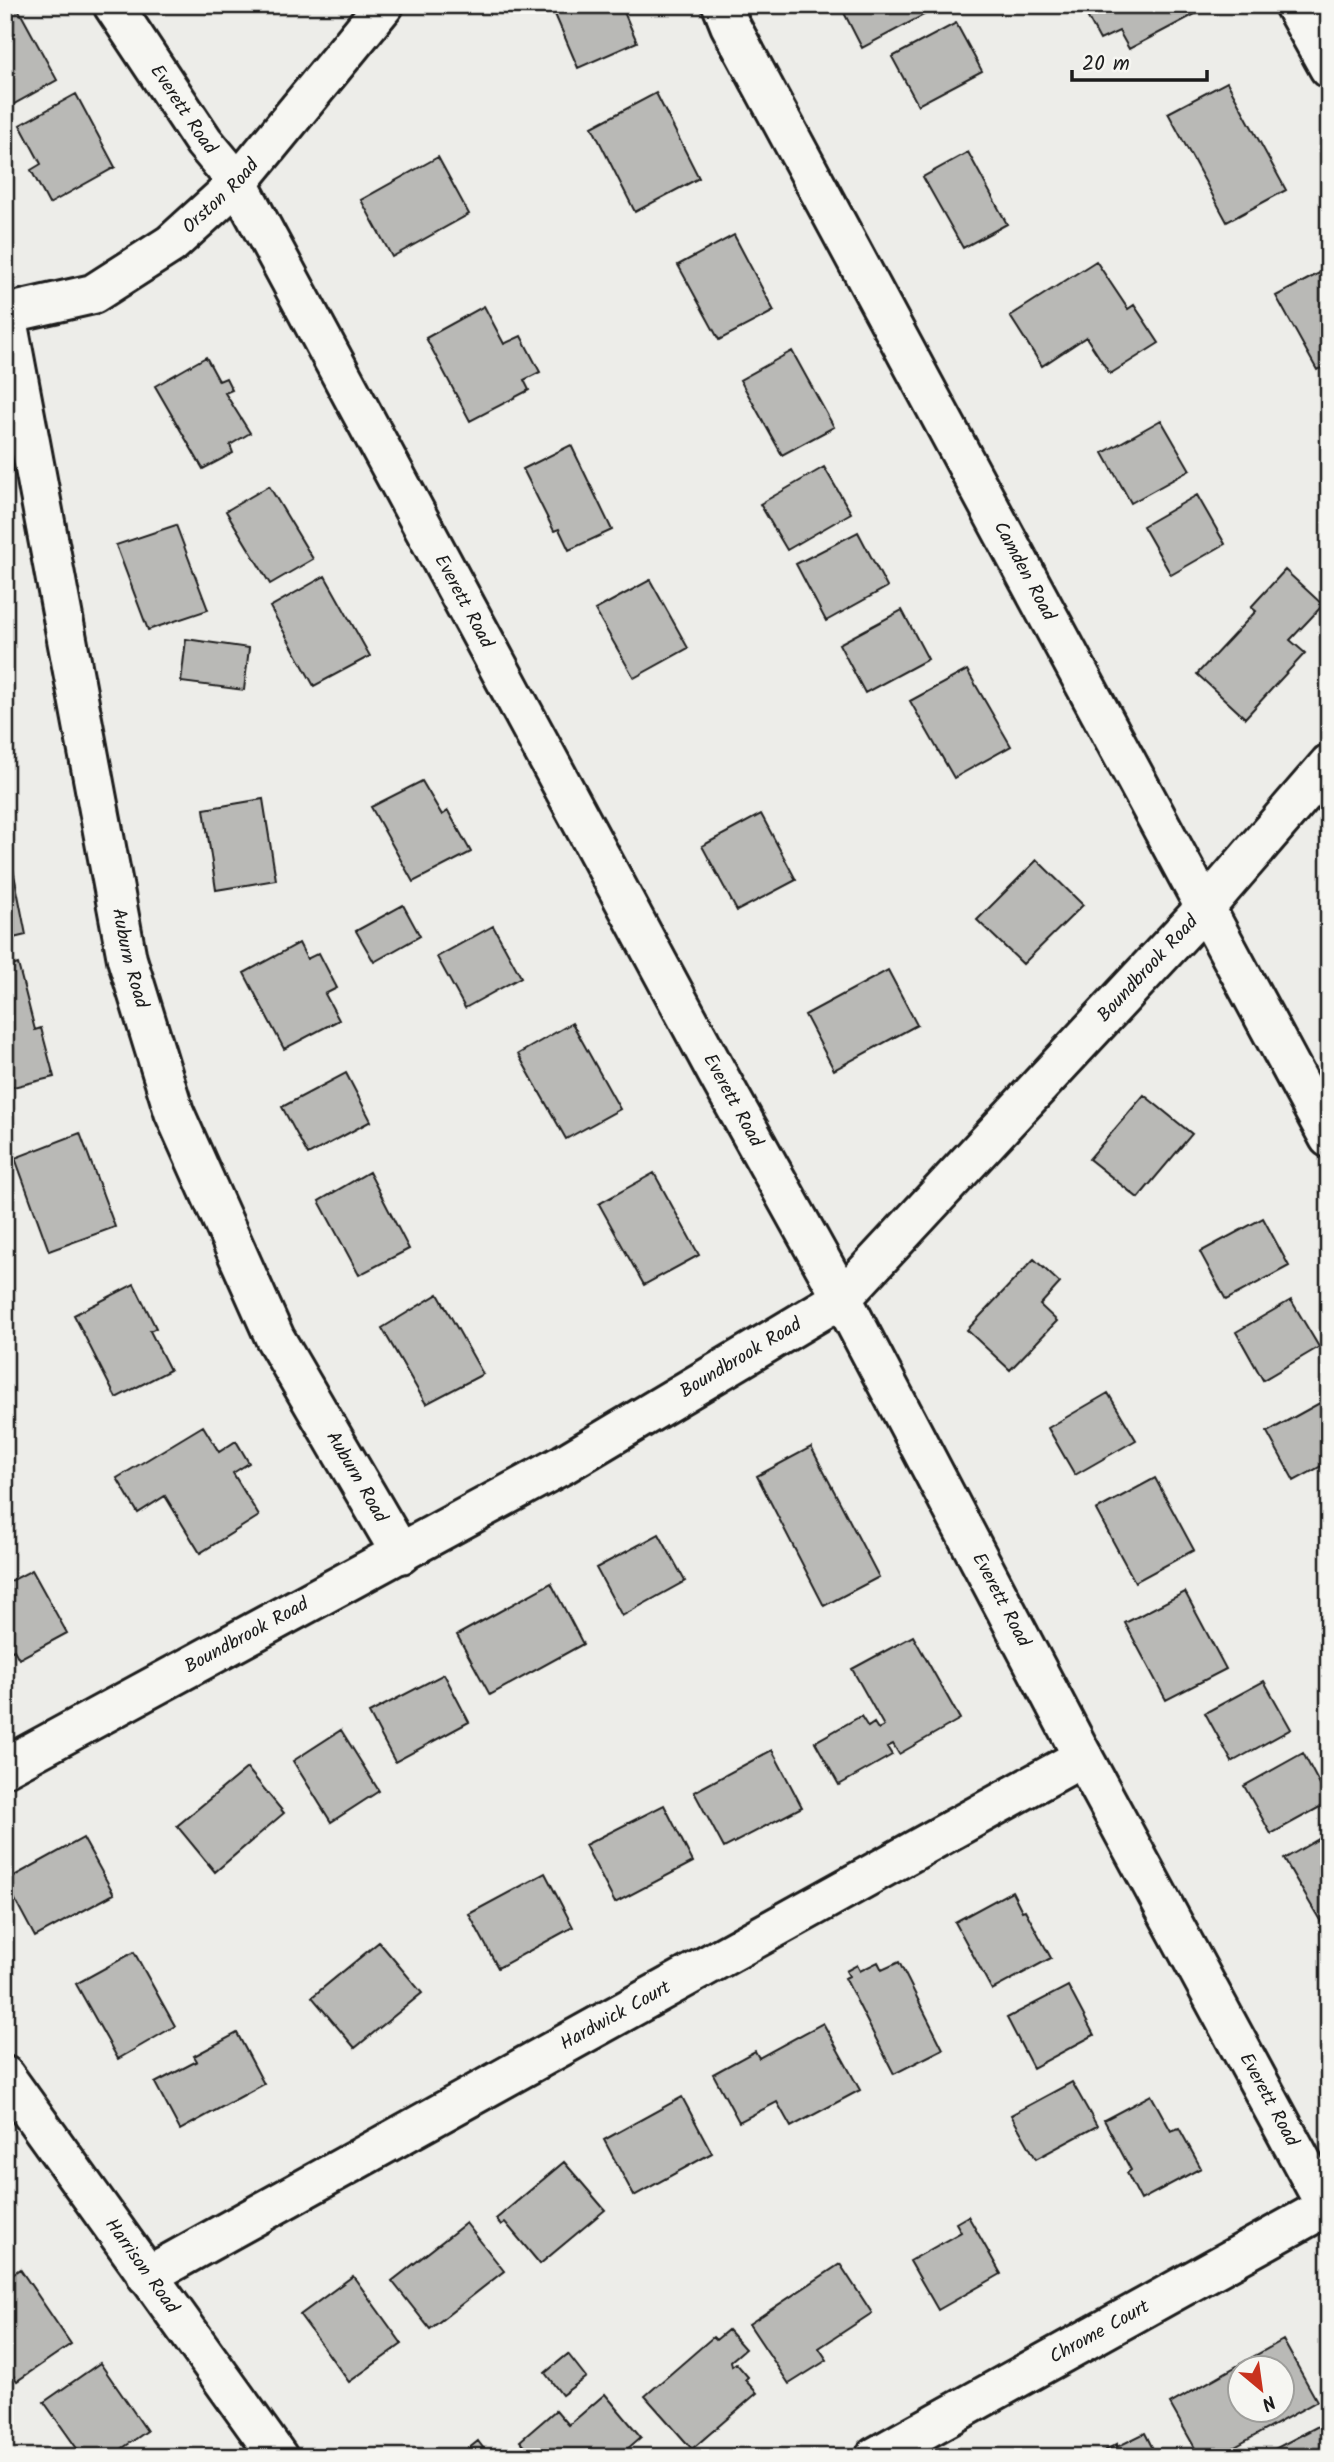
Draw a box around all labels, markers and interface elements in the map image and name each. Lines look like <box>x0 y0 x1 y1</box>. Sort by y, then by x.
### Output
scale bar <box>1072 38 1206 82</box>
text: 20 m <box>1082 48 1130 81</box>
street label: Everett Road <box>142 59 224 162</box>
street label: Orston Road <box>176 152 267 242</box>
street label: Camden Road <box>985 516 1063 627</box>
street label: Everett Road <box>426 549 501 654</box>
street label: Auburn Road <box>103 906 156 1012</box>
street label: Boundbrook Road <box>1090 908 1206 1030</box>
street label: Everett Road <box>694 1048 771 1153</box>
street label: Boundbrook Road <box>674 1310 808 1406</box>
street label: Auburn Road <box>318 1426 395 1529</box>
street label: Everett Road <box>963 1547 1038 1653</box>
street label: Boundbrook Road <box>179 1590 315 1682</box>
street label: Hardwick Court <box>555 1973 677 2059</box>
street label: Everett Road <box>1231 2047 1306 2153</box>
street label: Harrison Road <box>97 2212 186 2321</box>
street label: Chrome Court <box>1044 2292 1156 2372</box>
north arrow <box>1226 2354 1296 2424</box>
text: N <box>1256 2386 1281 2418</box>

